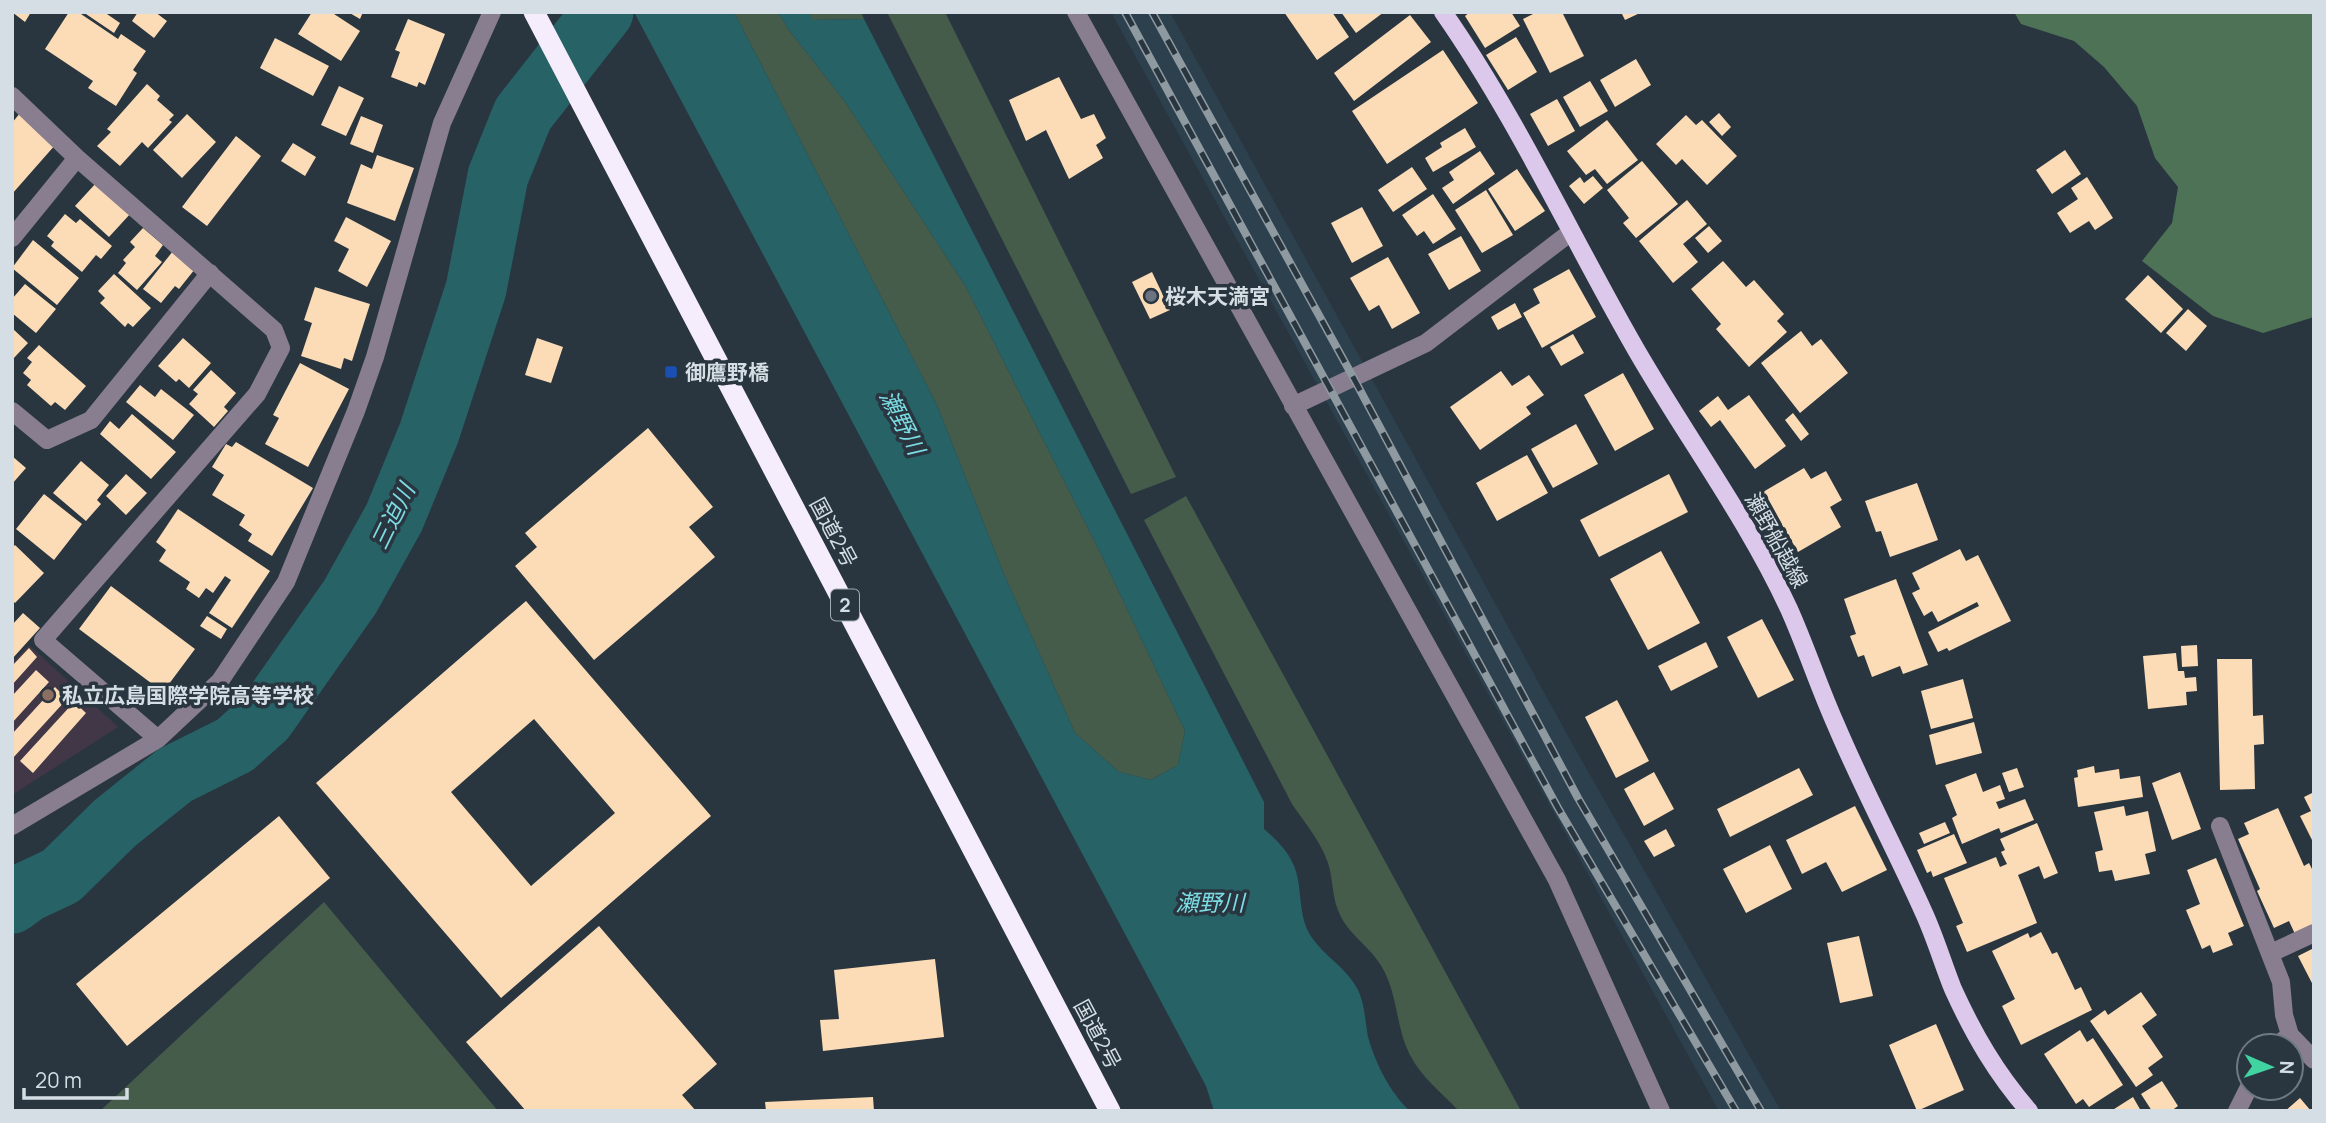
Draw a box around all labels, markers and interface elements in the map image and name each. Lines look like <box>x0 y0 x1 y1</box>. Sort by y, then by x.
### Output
place label: 桜木天満宮 <box>1165 282 1270 310</box>
marker: 桜木天満宮 <box>1143 288 1159 304</box>
place label: 御鷹野橋 <box>685 358 769 386</box>
marker: 御鷹野橋 <box>663 364 679 380</box>
water label: 瀬野川 <box>873 384 934 463</box>
water label: 三迫川 <box>362 475 423 554</box>
street label: 瀬野船越線 <box>1739 487 1815 593</box>
street label: 国道2号 <box>804 492 864 572</box>
road number: 2 <box>831 590 859 620</box>
place label: 私立広島国際学院高等学校 <box>62 681 314 709</box>
marker: 私立広島国際学院高等学校 <box>40 687 56 703</box>
water label: 瀬野川 <box>1176 886 1248 918</box>
street label: 国道2号 <box>1068 994 1128 1074</box>
north arrow <box>2235 1032 2305 1102</box>
scale bar <box>24 1056 128 1100</box>
text: N <box>2274 1060 2300 1075</box>
text: 20 m <box>35 1066 82 1094</box>

